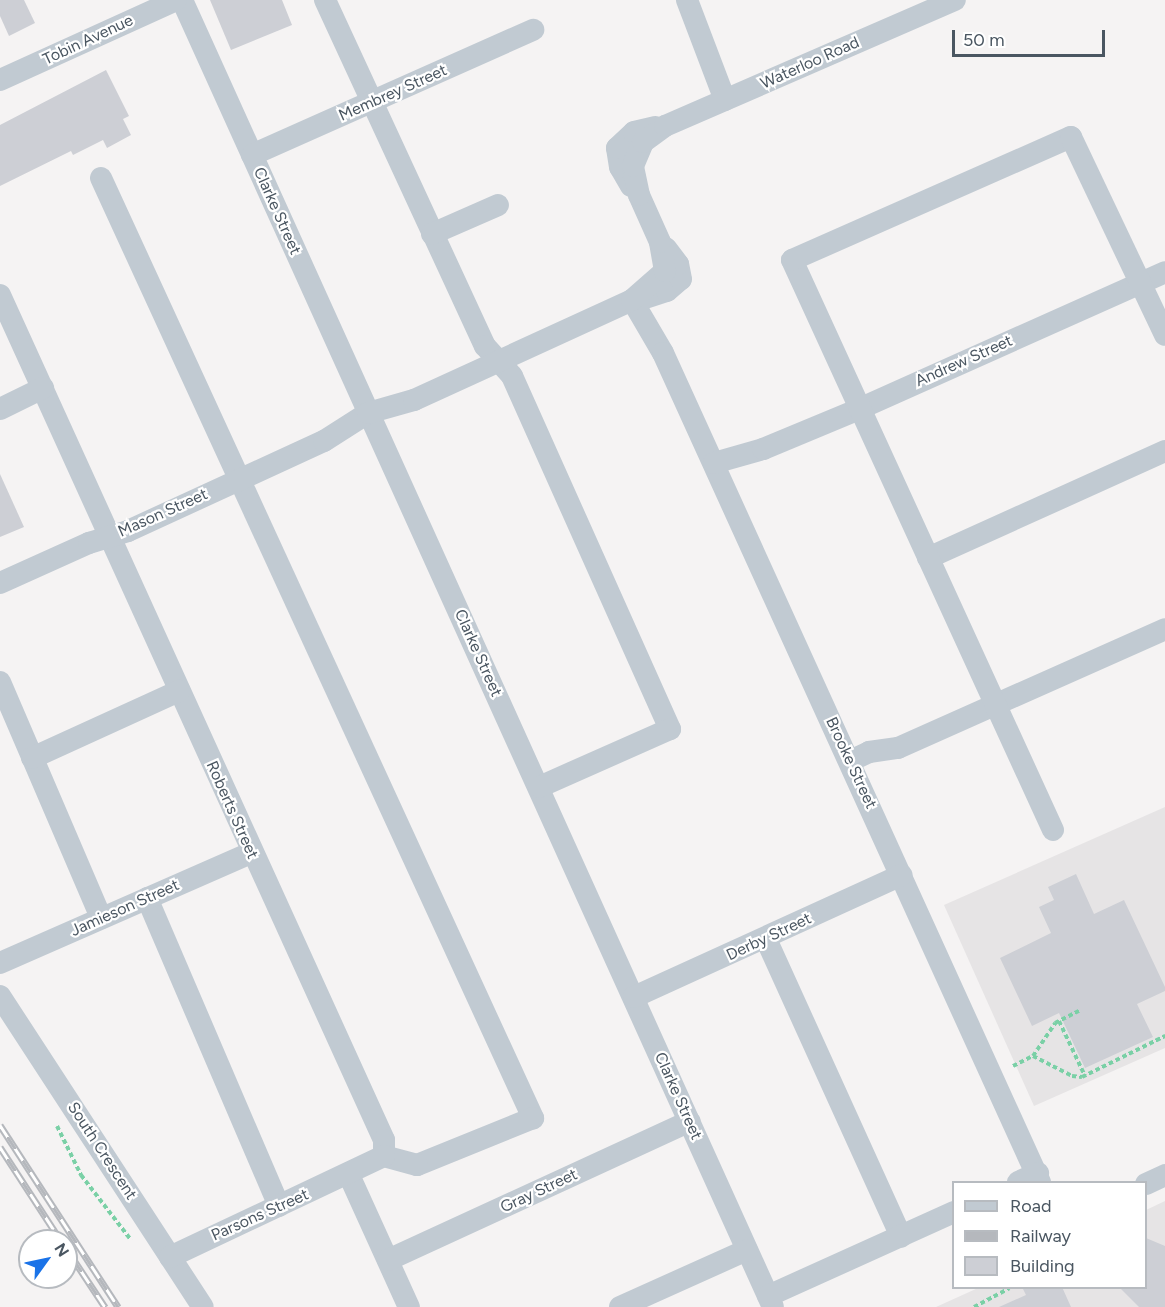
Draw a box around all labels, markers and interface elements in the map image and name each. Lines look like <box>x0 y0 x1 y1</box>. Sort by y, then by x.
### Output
street label: Tobin Avenue <box>40 11 136 69</box>
scale bar <box>955 18 1108 56</box>
text: 50 m <box>963 29 1005 51</box>
street label: Waterloo Road <box>758 33 862 93</box>
street label: Membrey Street <box>336 61 450 125</box>
street label: Clarke Street <box>249 164 305 258</box>
street label: Andrew Street <box>912 331 1016 391</box>
street label: Mason Street <box>115 485 211 541</box>
street label: Clarke Street <box>450 606 506 700</box>
street label: Brooke Street <box>821 714 881 812</box>
street label: Roberts Street <box>202 758 262 862</box>
street label: Jamieson Street <box>68 875 182 941</box>
street label: Derby Street <box>723 909 815 965</box>
street label: Clarke Street <box>650 1049 706 1143</box>
street label: South Crescent <box>63 1099 141 1203</box>
street label: Gray Street <box>497 1165 581 1217</box>
legend <box>952 1181 1147 1289</box>
street label: Parsons Street <box>208 1185 312 1245</box>
text: Road <box>1010 1195 1051 1217</box>
text: Railway <box>1010 1225 1071 1247</box>
north arrow <box>18 1229 78 1289</box>
text: N <box>51 1240 73 1260</box>
text: Building <box>1010 1255 1075 1277</box>

